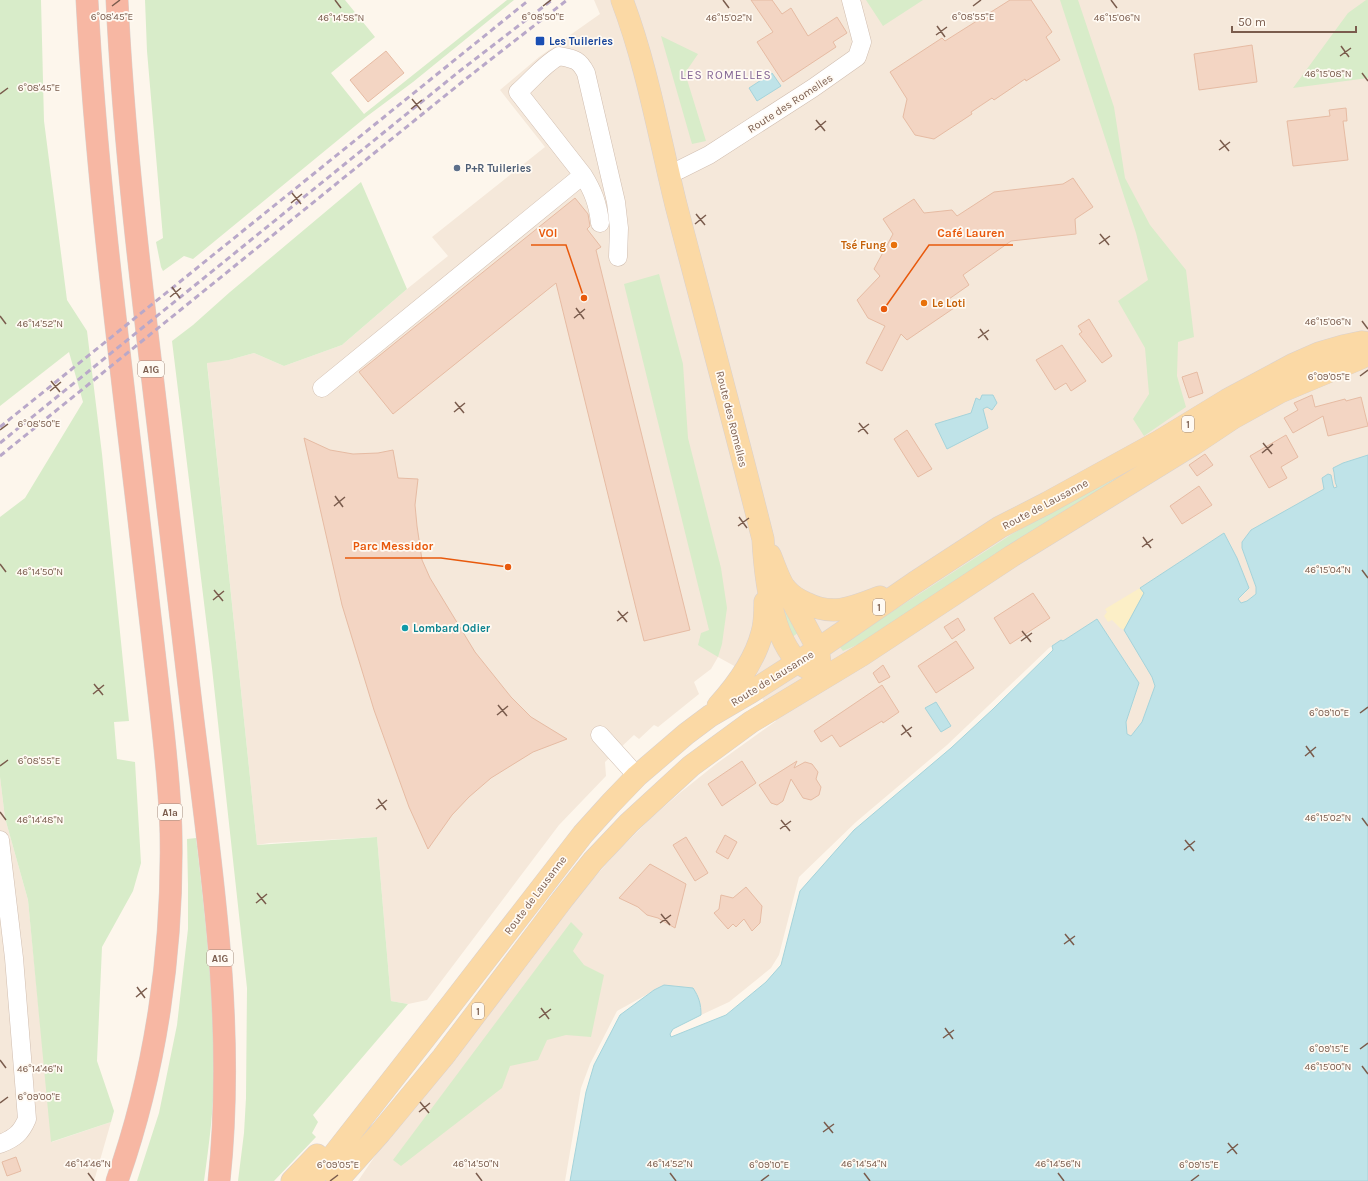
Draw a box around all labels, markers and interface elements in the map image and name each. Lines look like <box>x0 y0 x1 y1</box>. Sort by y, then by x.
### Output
scale bar <box>1232 8 1356 34</box>
text: 6°08'45"E <box>91 11 133 23</box>
text: 6°08'50"E <box>522 11 564 23</box>
text: 6°08'55"E <box>952 11 994 23</box>
text: 46°14'58"N <box>318 12 364 24</box>
text: 46°15'02"N <box>706 12 752 24</box>
text: 46°15'06"N <box>1094 12 1140 24</box>
text: 50 m <box>1238 15 1266 29</box>
marker: Les Tuileries <box>534 35 546 47</box>
place label: Les Tuileries <box>549 35 613 48</box>
district label: LES ROMELLES <box>680 68 772 82</box>
text: 46°15'08"N <box>1305 68 1352 80</box>
street label: Route des Romelles <box>745 71 835 136</box>
text: 6°08'45"E <box>18 82 60 94</box>
place label: P+R Tuileries <box>465 162 532 175</box>
marker: P+R Tuileries <box>452 163 462 173</box>
callout: VOI <box>531 221 566 245</box>
callout: Café Lauren <box>929 221 1013 245</box>
text: VOI <box>539 226 557 240</box>
text: Café Lauren <box>937 226 1005 240</box>
place label: Tsé Fung <box>841 239 887 252</box>
marker: Tsé Fung <box>889 240 899 250</box>
place label: Le Loti <box>932 297 966 310</box>
marker: Le Loti <box>919 298 929 308</box>
text: 46°15'06"N <box>1305 316 1351 328</box>
text: 46°14'52"N <box>17 318 63 330</box>
road number: A1G <box>138 361 164 377</box>
street label: Route des Romelles <box>713 370 750 469</box>
text: 6°09'05"E <box>1308 371 1350 383</box>
road number: 1 <box>1182 416 1194 432</box>
text: 6°08'50"E <box>18 418 60 430</box>
street label: Route de Lausanne <box>1000 476 1091 533</box>
callout: Parc Messidor <box>345 534 441 558</box>
text: Parc Messidor <box>353 539 433 553</box>
text: 46°15'04"N <box>1305 564 1351 576</box>
text: 46°14'50"N <box>17 566 63 578</box>
road number: 1 <box>873 599 885 615</box>
place label: Lombard Odier <box>413 622 491 635</box>
marker: Lombard Odier <box>400 623 410 633</box>
street label: Route de Lausanne <box>728 648 816 709</box>
text: 6°09'10"E <box>1309 707 1349 719</box>
text: 6°08'55"E <box>18 755 60 767</box>
road number: A1a <box>158 804 182 820</box>
text: 46°15'02"N <box>1305 812 1351 824</box>
text: 46°14'48"N <box>17 814 63 826</box>
street label: Route de Lausanne <box>502 853 569 937</box>
road number: A1G <box>207 950 233 966</box>
road number: 1 <box>472 1003 484 1019</box>
text: 6°09'15"E <box>1309 1043 1349 1055</box>
text: 46°15'00"N <box>1305 1061 1351 1073</box>
text: 46°14'46"N <box>17 1063 63 1075</box>
text: 6°09'00"E <box>18 1091 60 1103</box>
text: 46°14'46"N <box>65 1158 111 1170</box>
text: 46°14'50"N <box>453 1158 499 1170</box>
text: 46°14'52"N <box>647 1158 693 1170</box>
text: 46°14'54"N <box>841 1158 887 1170</box>
text: 46°14'56"N <box>1035 1158 1081 1170</box>
text: 6°09'05"E <box>317 1159 359 1171</box>
text: 6°09'10"E <box>749 1159 789 1171</box>
text: 6°09'15"E <box>1179 1159 1219 1171</box>

